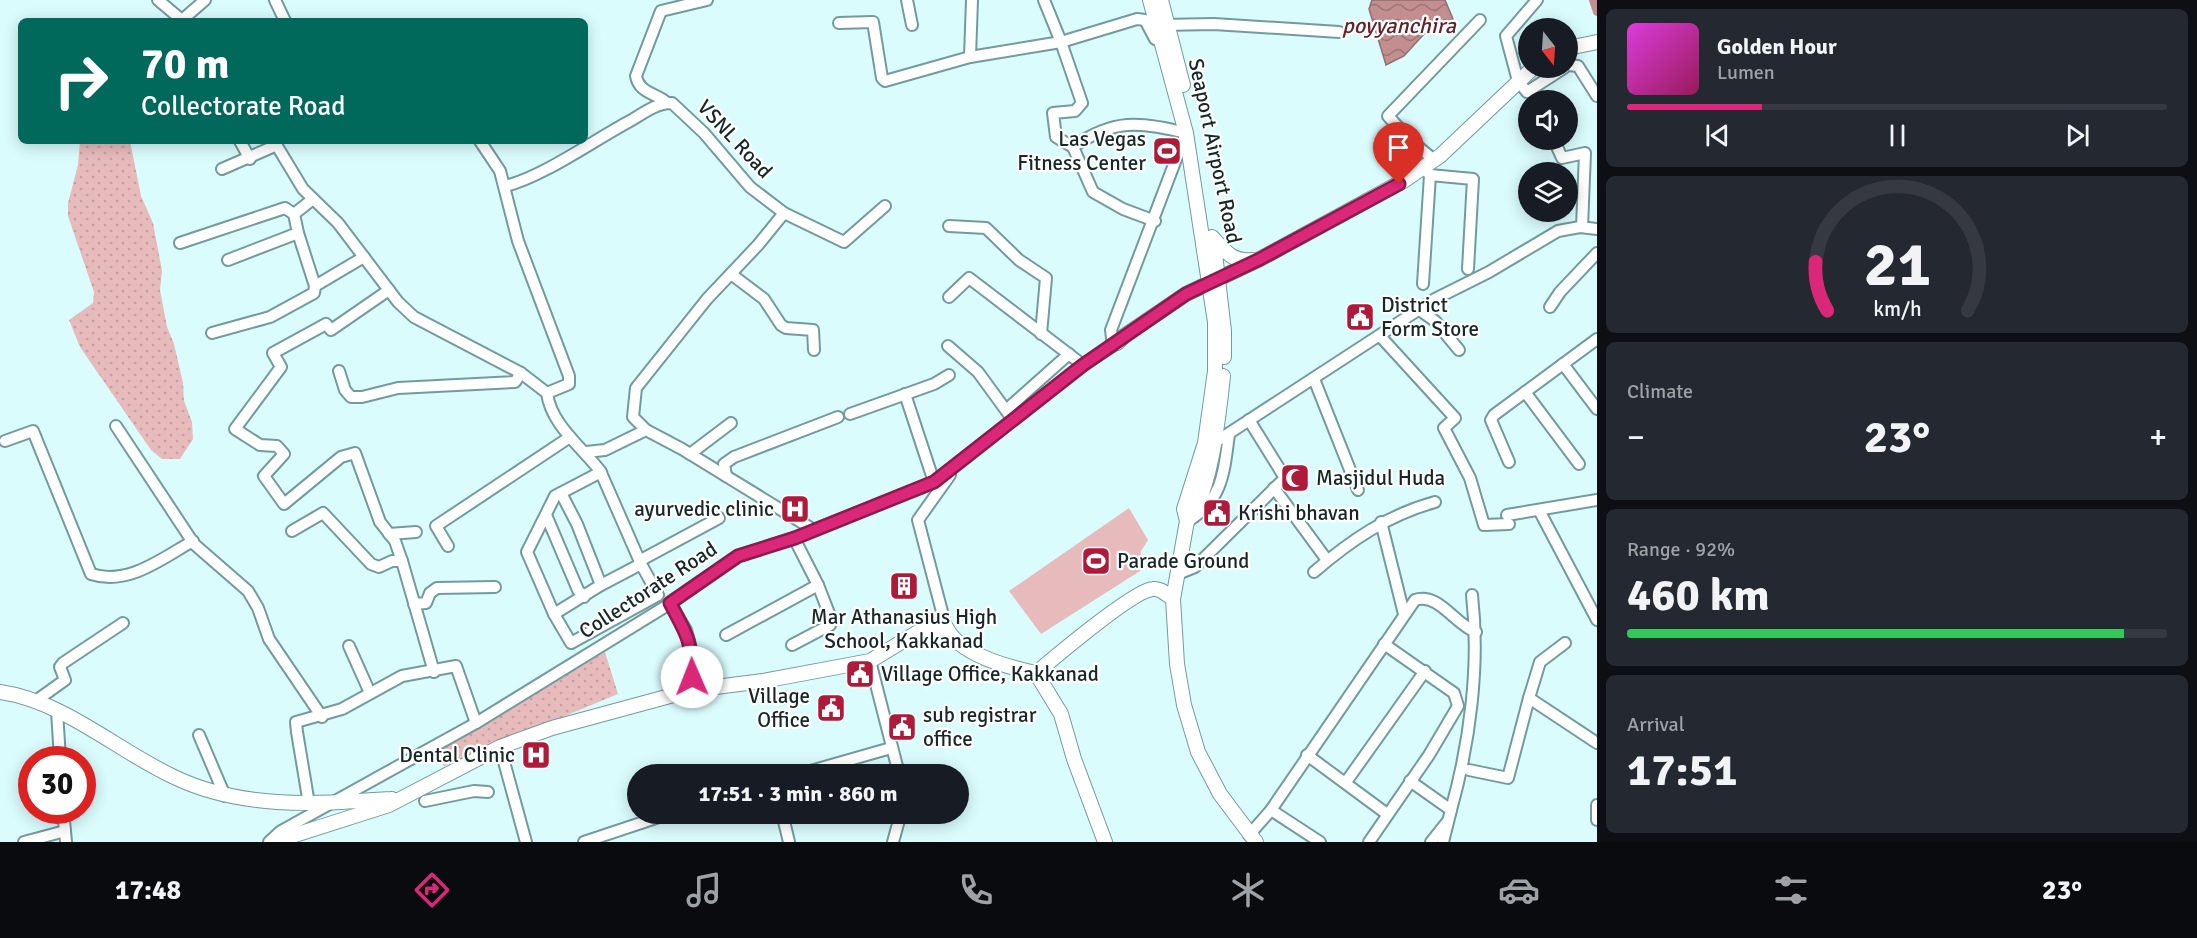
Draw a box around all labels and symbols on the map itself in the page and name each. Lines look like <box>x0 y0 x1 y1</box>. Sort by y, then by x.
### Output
water label: poyyanchira <box>1342 12 1457 39</box>
north arrow <box>1518 18 1578 78</box>
street label: Seaport Airport Road <box>1183 56 1247 246</box>
street label: VSNL Road <box>692 94 778 184</box>
pin <box>1373 122 1424 184</box>
place label: Las Vegas Fitness Center <box>1017 126 1146 176</box>
sports icon: Las Vegas Fitness Center <box>1151 135 1183 167</box>
place label: District Form Store <box>1381 292 1479 342</box>
public building icon: District Form Store <box>1344 301 1376 333</box>
mosque icon: Masjidul Huda <box>1279 462 1311 494</box>
place label: Masjidul Huda <box>1316 465 1445 491</box>
hospital icon: ayurvedic clinic <box>779 493 811 525</box>
place label: ayurvedic clinic <box>634 496 774 522</box>
public building icon: Krishi bhavan <box>1201 497 1233 529</box>
place label: Krishi bhavan <box>1238 500 1360 526</box>
street label: Collectorate Road <box>574 536 722 644</box>
sports icon: Parade Ground <box>1080 545 1112 577</box>
place label: Parade Ground <box>1117 548 1249 574</box>
building icon: Mar Athanasius High School, Kakkanad <box>888 570 920 602</box>
place label: Mar Athanasius High School, Kakkanad <box>811 604 997 654</box>
position arrow <box>660 645 724 709</box>
public building icon: Village Office, Kakkanad <box>844 658 876 690</box>
place label: Village Office, Kakkanad <box>881 661 1099 687</box>
place label: Village Office <box>748 683 810 733</box>
public building icon: Village Office <box>815 692 847 724</box>
place label: sub registrar office <box>923 702 1037 752</box>
public building icon: sub registrar office <box>886 711 918 743</box>
hospital icon: Dental Clinic <box>520 739 552 771</box>
place label: Dental Clinic <box>399 742 515 768</box>
speed limit sign: 30 <box>18 746 96 824</box>

